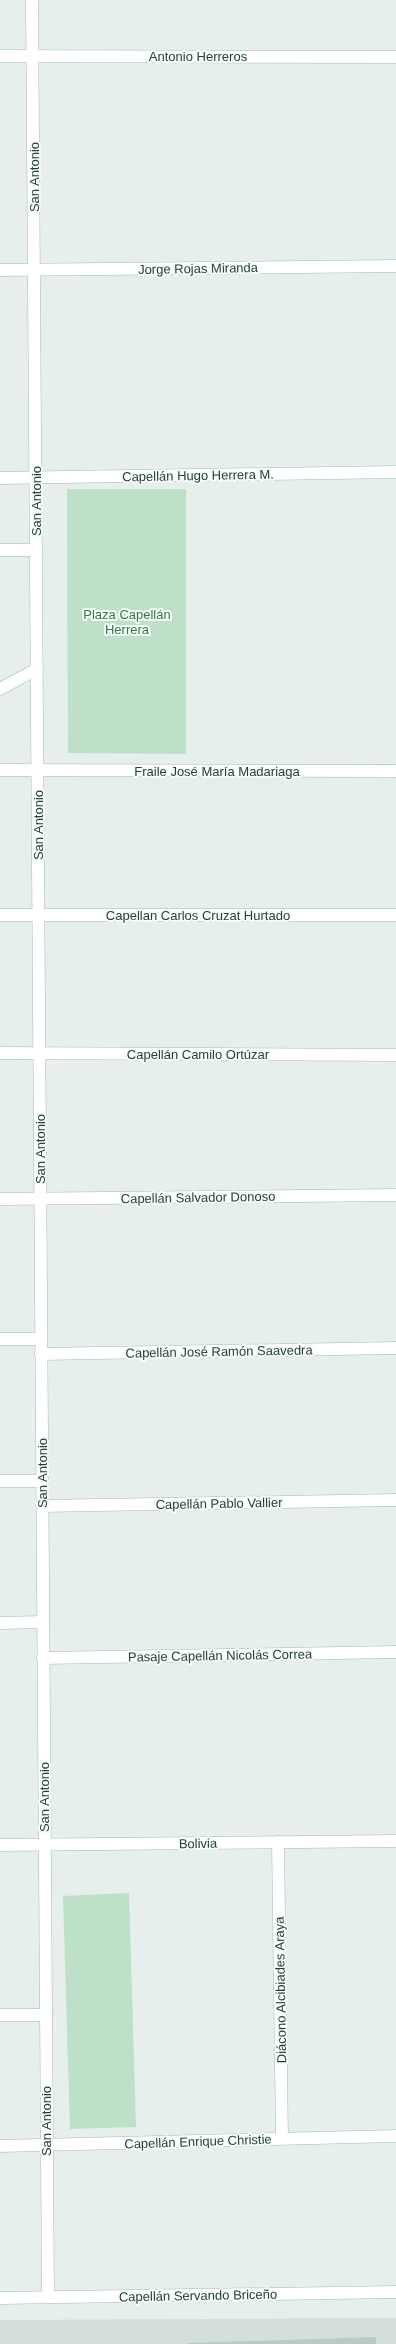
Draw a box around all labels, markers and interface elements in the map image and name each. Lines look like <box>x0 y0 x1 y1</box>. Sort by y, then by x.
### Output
street label: Antonio Herreros <box>149 49 248 64</box>
street label: San Antonio <box>27 142 42 212</box>
street label: Jorge Rojas Miranda <box>138 260 259 277</box>
street label: San Antonio <box>29 466 44 536</box>
street label: Capellán Hugo Herrera M. <box>122 467 274 484</box>
park label: Plaza Capellán Herrera <box>83 607 171 637</box>
street label: Fraile José María Madariaga <box>134 764 300 779</box>
street label: San Antonio <box>31 790 46 860</box>
street label: Capellan Carlos Cruzat Hurtado <box>106 908 290 923</box>
street label: Capellán Camilo Ortúzar <box>127 1047 270 1062</box>
street label: San Antonio <box>33 1114 48 1184</box>
street label: Capellán Salvador Donoso <box>121 1189 275 1206</box>
street label: Capellán José Ramón Saavedra <box>125 1342 313 1361</box>
street label: San Antonio <box>35 1438 50 1508</box>
street label: Capellán Pablo Vallier <box>155 1495 283 1512</box>
street label: Pasaje Capellán Nicolás Correa <box>128 1646 313 1665</box>
street label: San Antonio <box>37 1762 52 1832</box>
street label: Bolivia <box>179 1836 218 1851</box>
street label: Diácono Alcibiades Araya <box>272 1916 289 2063</box>
street label: San Antonio <box>39 2086 54 2156</box>
street label: Capellán Enrique Christie <box>124 2131 272 2152</box>
street label: Capellán Servando Briceño <box>119 2287 277 2304</box>

